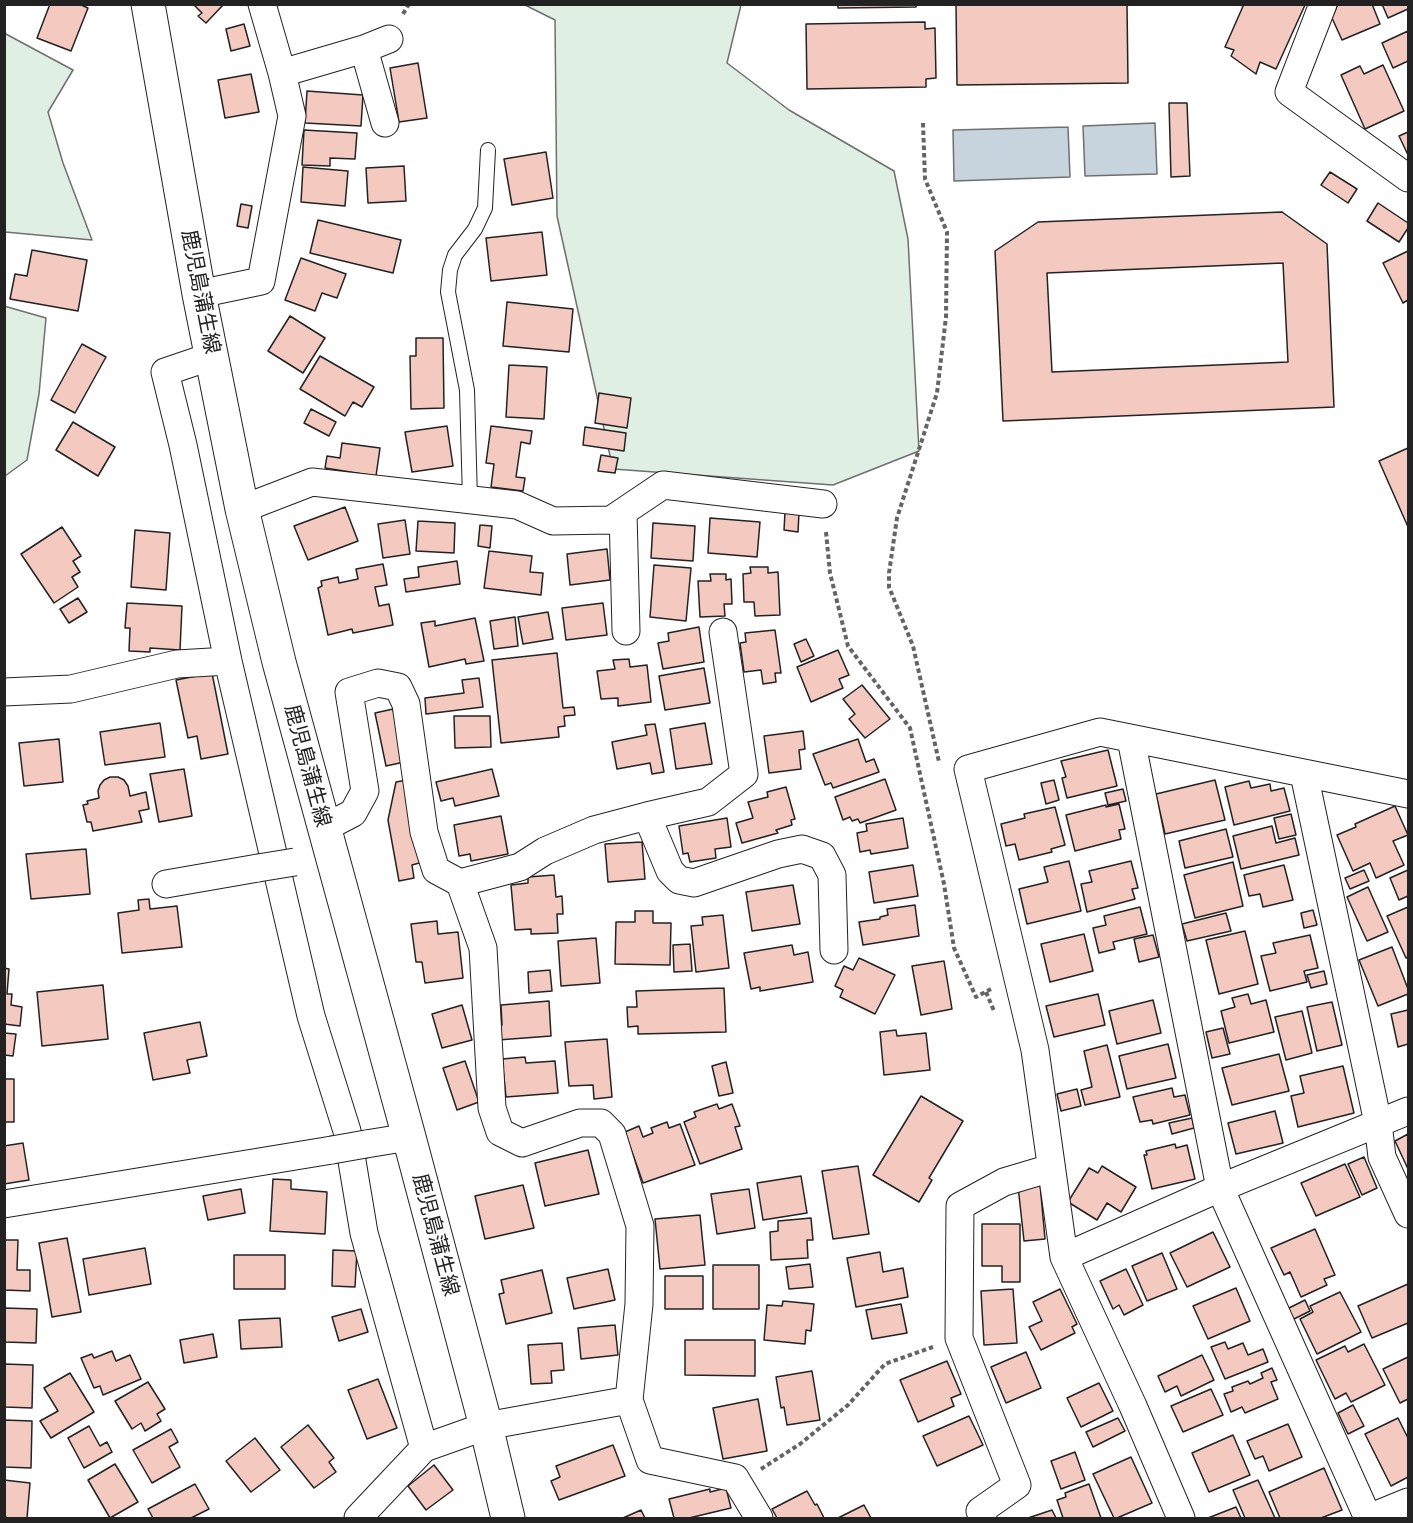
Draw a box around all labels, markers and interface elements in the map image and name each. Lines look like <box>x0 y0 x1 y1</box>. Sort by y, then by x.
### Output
street label: 鹿児島蒲生線 <box>176 228 224 356</box>
street label: 鹿児島蒲生線 <box>279 702 335 830</box>
street label: 鹿児島蒲生線 <box>407 1171 463 1299</box>

